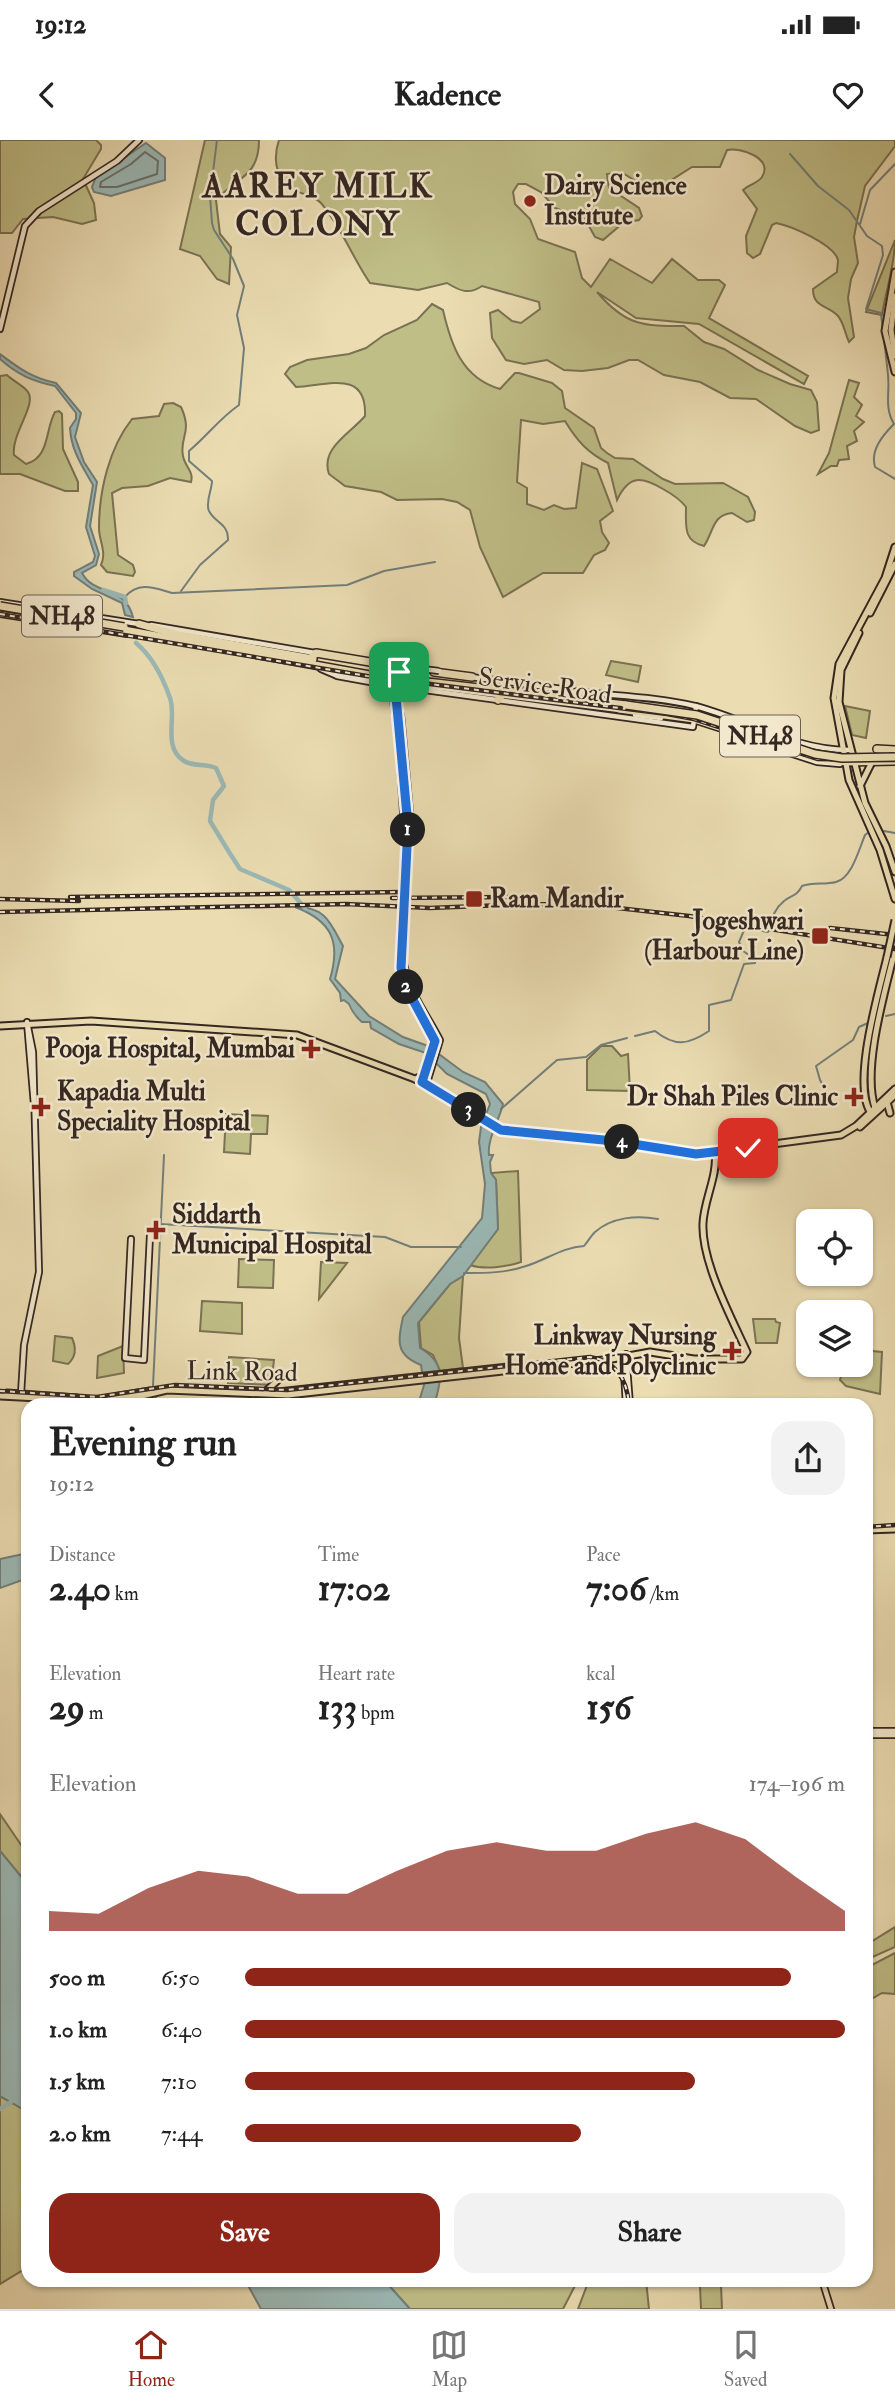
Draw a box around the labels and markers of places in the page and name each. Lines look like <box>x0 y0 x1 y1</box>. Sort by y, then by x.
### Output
place label: Dairy Science Institute <box>544 170 687 232</box>
marker: Dairy Science Institute <box>522 193 538 209</box>
pin <box>369 642 429 702</box>
pin: 1 <box>390 812 426 848</box>
place label: Ram Mandir <box>490 883 624 915</box>
marker: Ram Mandir <box>464 889 484 909</box>
place label: Jogeshwari (Harbour Line) <box>644 905 804 967</box>
marker: Jogeshwari (Harbour Line) <box>810 926 830 946</box>
pin: 2 <box>388 970 424 1004</box>
place label: Pooja Hospital, Mumbai <box>45 1033 295 1066</box>
marker: Pooja Hospital, Mumbai <box>301 1039 321 1059</box>
place label: Kapadia Multi Speciality Hospital <box>57 1076 251 1139</box>
place label: Dr Shah Piles Clinic <box>627 1081 839 1113</box>
marker: Dr Shah Piles Clinic <box>844 1087 864 1107</box>
pin: 3 <box>452 1093 486 1128</box>
marker: Kapadia Multi Speciality Hospital <box>31 1097 51 1117</box>
pin <box>718 1118 778 1178</box>
pin: 4 <box>604 1124 640 1160</box>
place label: Siddarth Municipal Hospital <box>171 1199 372 1262</box>
marker: Siddarth Municipal Hospital <box>146 1220 166 1240</box>
place label: Linkway Nursing Home and Polyclinic <box>504 1320 717 1383</box>
marker: Linkway Nursing Home and Polyclinic <box>722 1341 742 1361</box>

